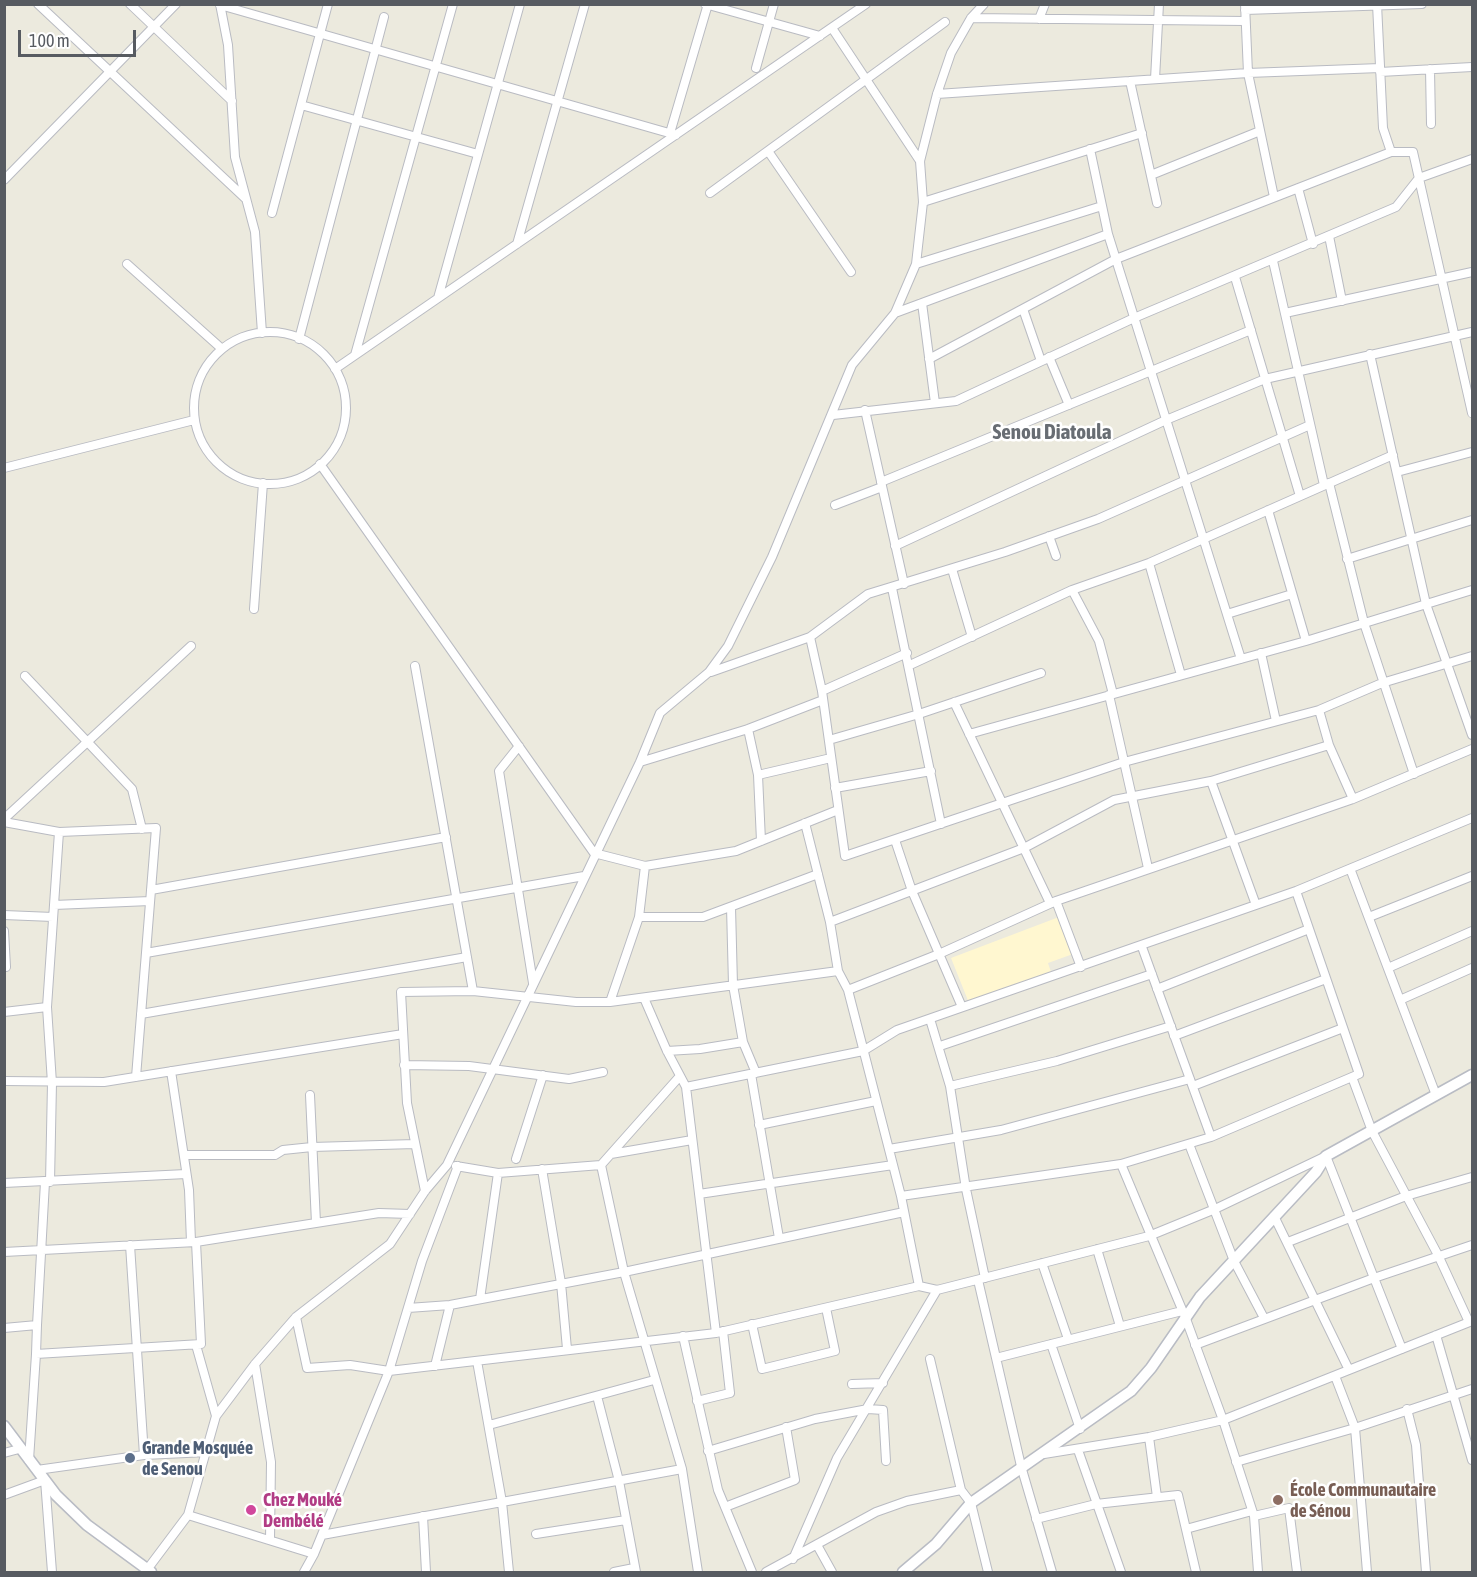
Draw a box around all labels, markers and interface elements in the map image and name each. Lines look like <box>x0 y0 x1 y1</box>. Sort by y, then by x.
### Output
scale bar <box>21 18 140 56</box>
text: 100 m <box>29 30 70 51</box>
district label: Senou Diatoula <box>993 419 1111 445</box>
place label: Grande Mosquée de Senou <box>142 1437 253 1480</box>
marker: Grande Mosquée de Senou <box>123 1451 137 1465</box>
place label: École Communautaire de Sénou <box>1290 1479 1436 1522</box>
place label: Chez Mouké Dembélé <box>263 1489 342 1532</box>
marker: École Communautaire de Sénou <box>1271 1493 1285 1507</box>
marker: Chez Mouké Dembélé <box>244 1503 258 1517</box>

